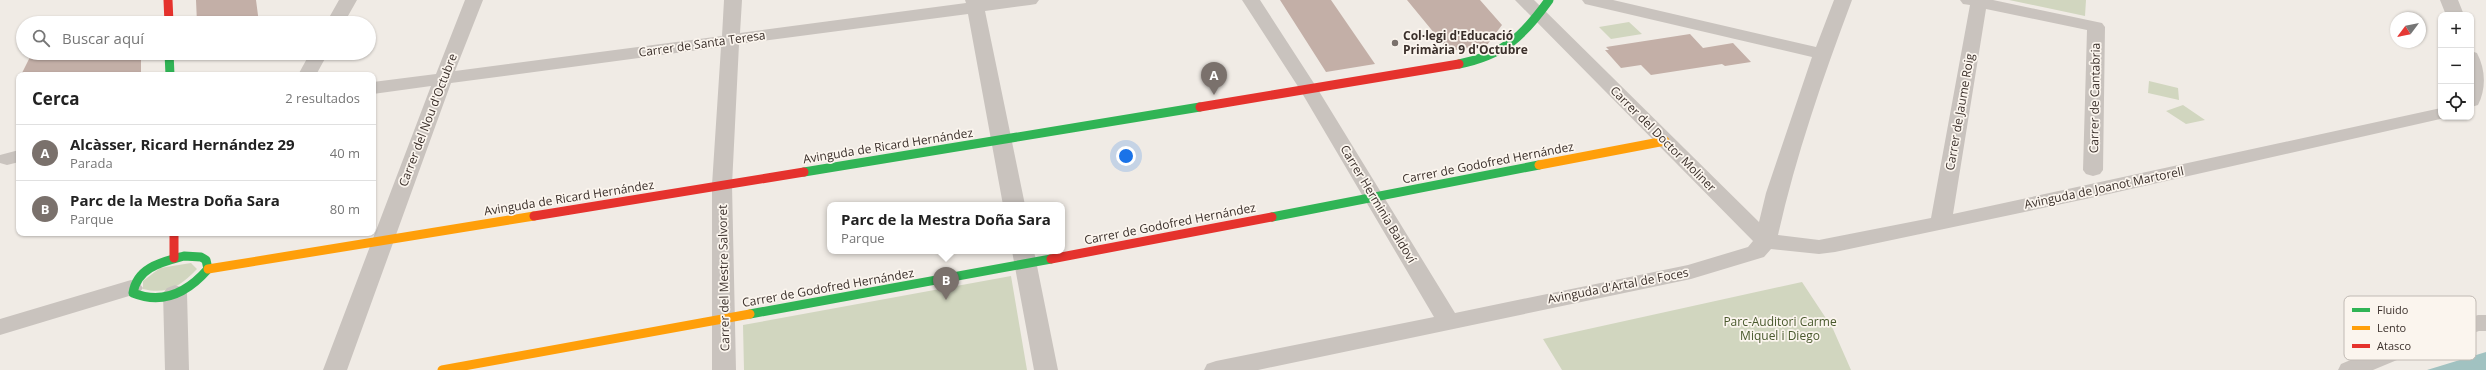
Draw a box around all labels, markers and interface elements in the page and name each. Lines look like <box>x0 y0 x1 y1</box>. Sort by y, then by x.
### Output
north arrow <box>2390 12 2426 48</box>
map controls <box>2438 12 2474 120</box>
button: + <box>2438 12 2474 48</box>
search box <box>16 16 376 60</box>
street label: Carrer de Santa Teresa <box>637 26 767 61</box>
icon: search <box>30 27 52 49</box>
place label: Col·legi d'Educació Primària 9 d'Octubre <box>1403 27 1528 58</box>
text: Buscar aquí <box>62 28 144 48</box>
marker: Col·legi d'Educació Primària 9 d'Octubre <box>1390 38 1400 48</box>
street label: Carrer de Cantabria <box>2085 43 2104 153</box>
button: − <box>2438 48 2474 84</box>
street label: Carrer del Nou d'Octubre <box>394 51 461 189</box>
street label: Carrer de Jaume Roig <box>1941 52 1978 172</box>
pin: A <box>1201 62 1227 95</box>
street label: Carrer del Doctor Moliner <box>1607 82 1720 195</box>
button: locate <box>2438 84 2474 120</box>
text: Cerca <box>32 87 80 110</box>
text: 2 resultados <box>285 89 360 107</box>
street label: Avinguda de Ricard Hernández <box>802 124 975 167</box>
text: Alcàsser, Ricard Hernández 29 <box>70 134 295 154</box>
street label: Carrer de Godofred Hernández <box>1401 137 1575 187</box>
street label: Carrer Herminia Baldoví <box>1336 142 1421 267</box>
text: A <box>41 144 49 162</box>
text: 40 m <box>330 144 360 162</box>
your location <box>1116 146 1136 166</box>
text: Parada <box>70 154 113 172</box>
street label: Avinguda de Joanot Martorell <box>2022 162 2185 213</box>
street label: Avinguda de Ricard Hernández <box>483 176 656 219</box>
text: Parc de la Mestra Doña Sara <box>70 190 280 210</box>
street label: Carrer de Godofred Hernández <box>1083 198 1257 248</box>
text: B <box>41 200 49 218</box>
text: 80 m <box>330 200 360 218</box>
popup <box>827 202 1065 254</box>
street label: Carrer del Mestre Salvoret <box>714 205 733 352</box>
text: Parc de la Mestra Doña Sara <box>841 209 1051 229</box>
text: Parque <box>70 210 114 228</box>
text: Parque <box>841 229 885 247</box>
street label: Avinguda d'Artal de Foces <box>1546 263 1690 308</box>
street label: Carrer de Godofred Hernández <box>741 264 916 311</box>
pin: B <box>933 267 959 300</box>
legend <box>2344 296 2476 360</box>
text: Fluido <box>2377 302 2409 317</box>
park label: Parc-Auditori Carme Miquel i Diego <box>1723 313 1837 344</box>
text: Lento <box>2377 320 2407 335</box>
text: Atasco <box>2377 338 2412 353</box>

